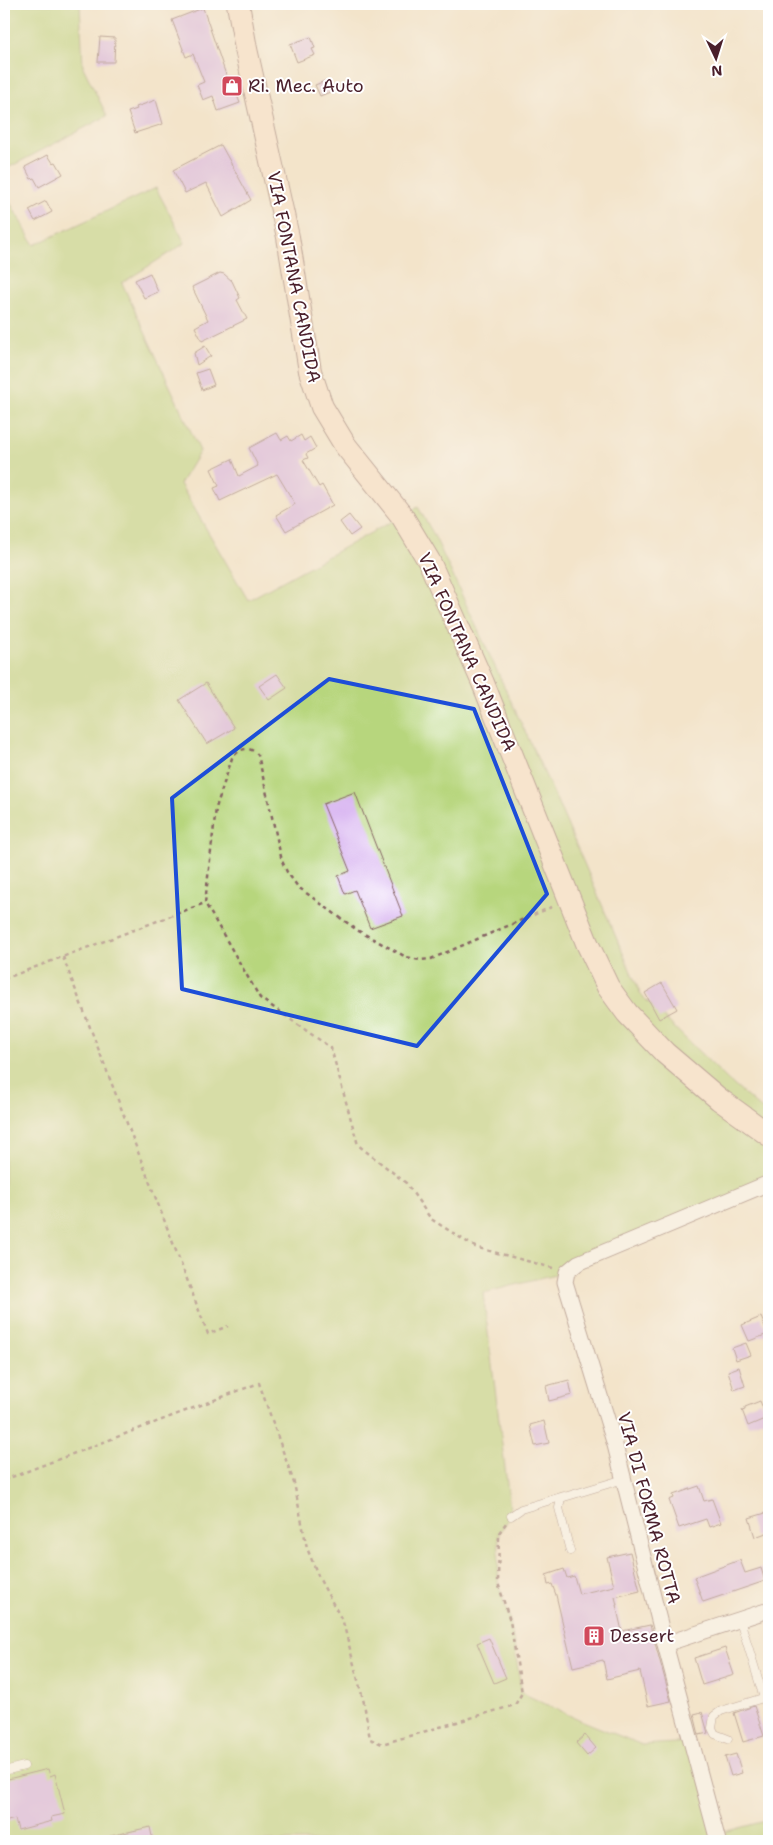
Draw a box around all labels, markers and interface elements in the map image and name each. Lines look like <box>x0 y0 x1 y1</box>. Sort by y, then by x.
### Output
north arrow <box>690 32 740 82</box>
text: N <box>711 62 723 80</box>
shop icon: Ri. Mec. Auto <box>220 74 244 98</box>
place label: Ri. Mec. Auto <box>248 74 364 98</box>
street label: VIA FONTANA CANDIDA <box>262 169 326 385</box>
street label: VIA FONTANA CANDIDA <box>412 549 522 755</box>
street label: VIA DI FORMA ROTTA <box>612 1409 686 1607</box>
building icon: Dessert <box>582 1624 606 1648</box>
place label: Dessert <box>610 1624 675 1648</box>

